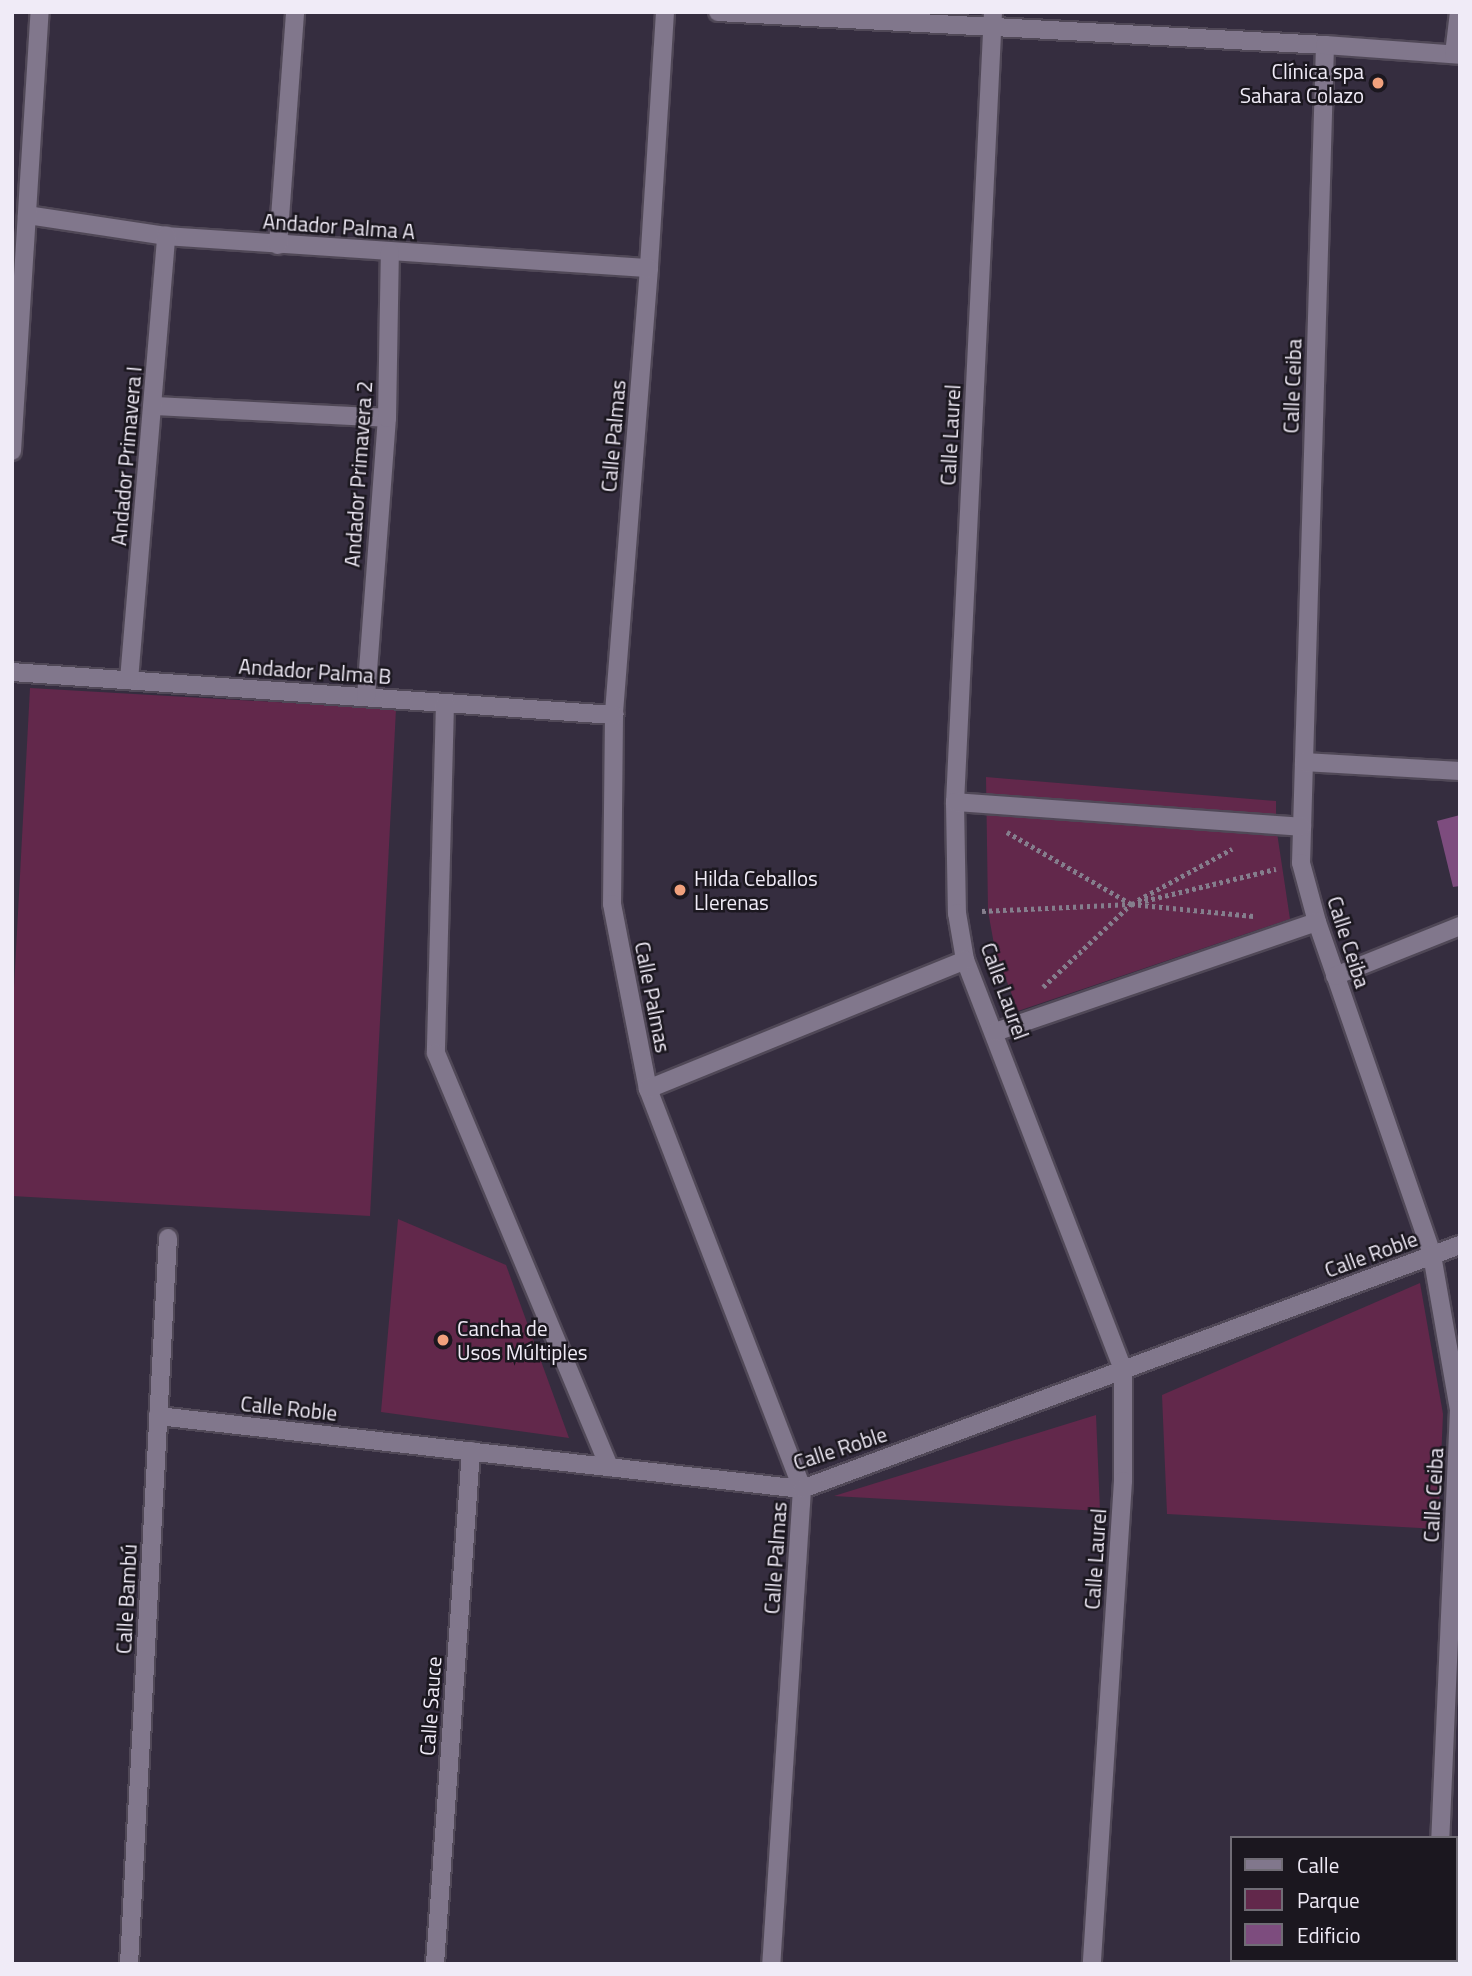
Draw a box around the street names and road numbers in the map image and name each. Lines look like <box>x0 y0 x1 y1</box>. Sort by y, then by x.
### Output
street label: Andador Palma A <box>262 208 416 244</box>
street label: Calle Ceiba <box>1278 338 1306 434</box>
street label: Andador Primavera I <box>106 365 146 547</box>
street label: Calle Palmas <box>596 379 630 493</box>
street label: Andador Primavera 2 <box>339 380 377 568</box>
street label: Calle Laurel <box>935 384 965 486</box>
street label: Andador Palma B <box>238 653 392 689</box>
street label: Calle Ceiba <box>1322 893 1376 991</box>
street label: Calle Palmas <box>630 939 676 1055</box>
street label: Calle Laurel <box>976 939 1034 1043</box>
street label: Calle Roble <box>1321 1226 1421 1282</box>
street label: Calle Roble <box>239 1390 339 1426</box>
street label: Calle Roble <box>790 1421 890 1475</box>
street label: Calle Ceiba <box>1418 1447 1448 1543</box>
street label: Calle Palmas <box>759 1501 791 1615</box>
street label: Calle Laurel <box>1079 1508 1111 1610</box>
street label: Calle Bambú <box>111 1543 141 1655</box>
street label: Calle Sauce <box>414 1655 446 1757</box>

